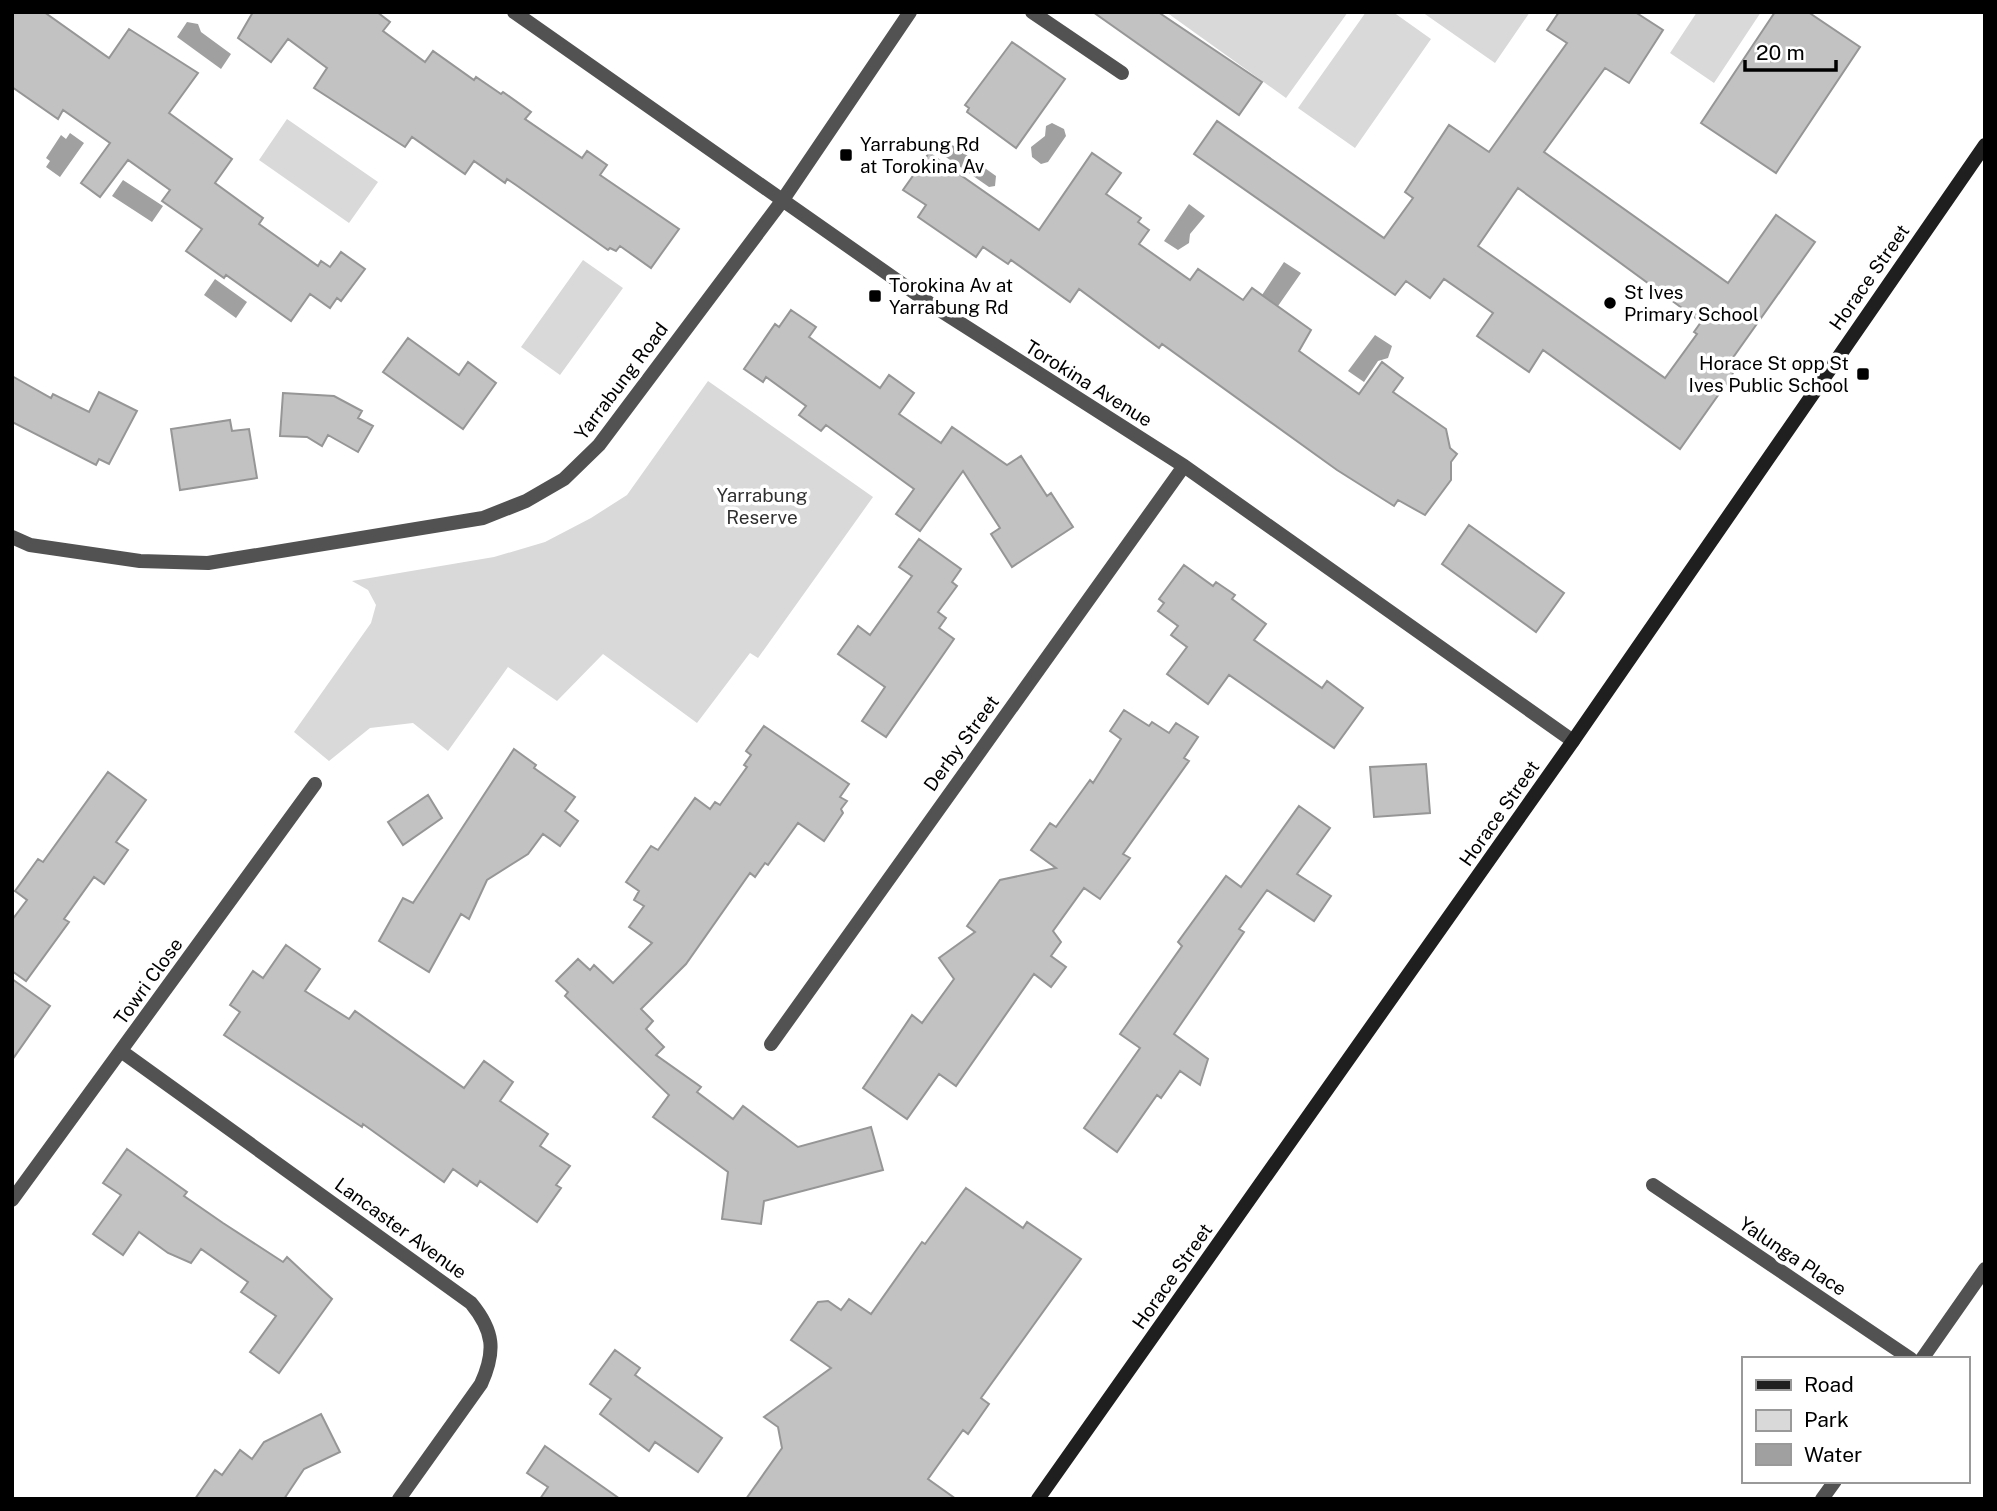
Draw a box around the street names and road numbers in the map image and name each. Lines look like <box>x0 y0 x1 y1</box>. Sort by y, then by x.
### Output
street label: Horace Street <box>1824 220 1914 334</box>
street label: Yarrabung Road <box>570 318 672 444</box>
street label: Torokina Avenue <box>1021 335 1157 431</box>
street label: Derby Street <box>919 691 1003 795</box>
street label: Horace Street <box>1454 756 1544 870</box>
street label: Towri Close <box>109 933 187 1029</box>
street label: Lancaster Avenue <box>331 1173 471 1283</box>
street label: Yalunga Place <box>1735 1212 1851 1300</box>
street label: Horace Street <box>1127 1219 1217 1333</box>

